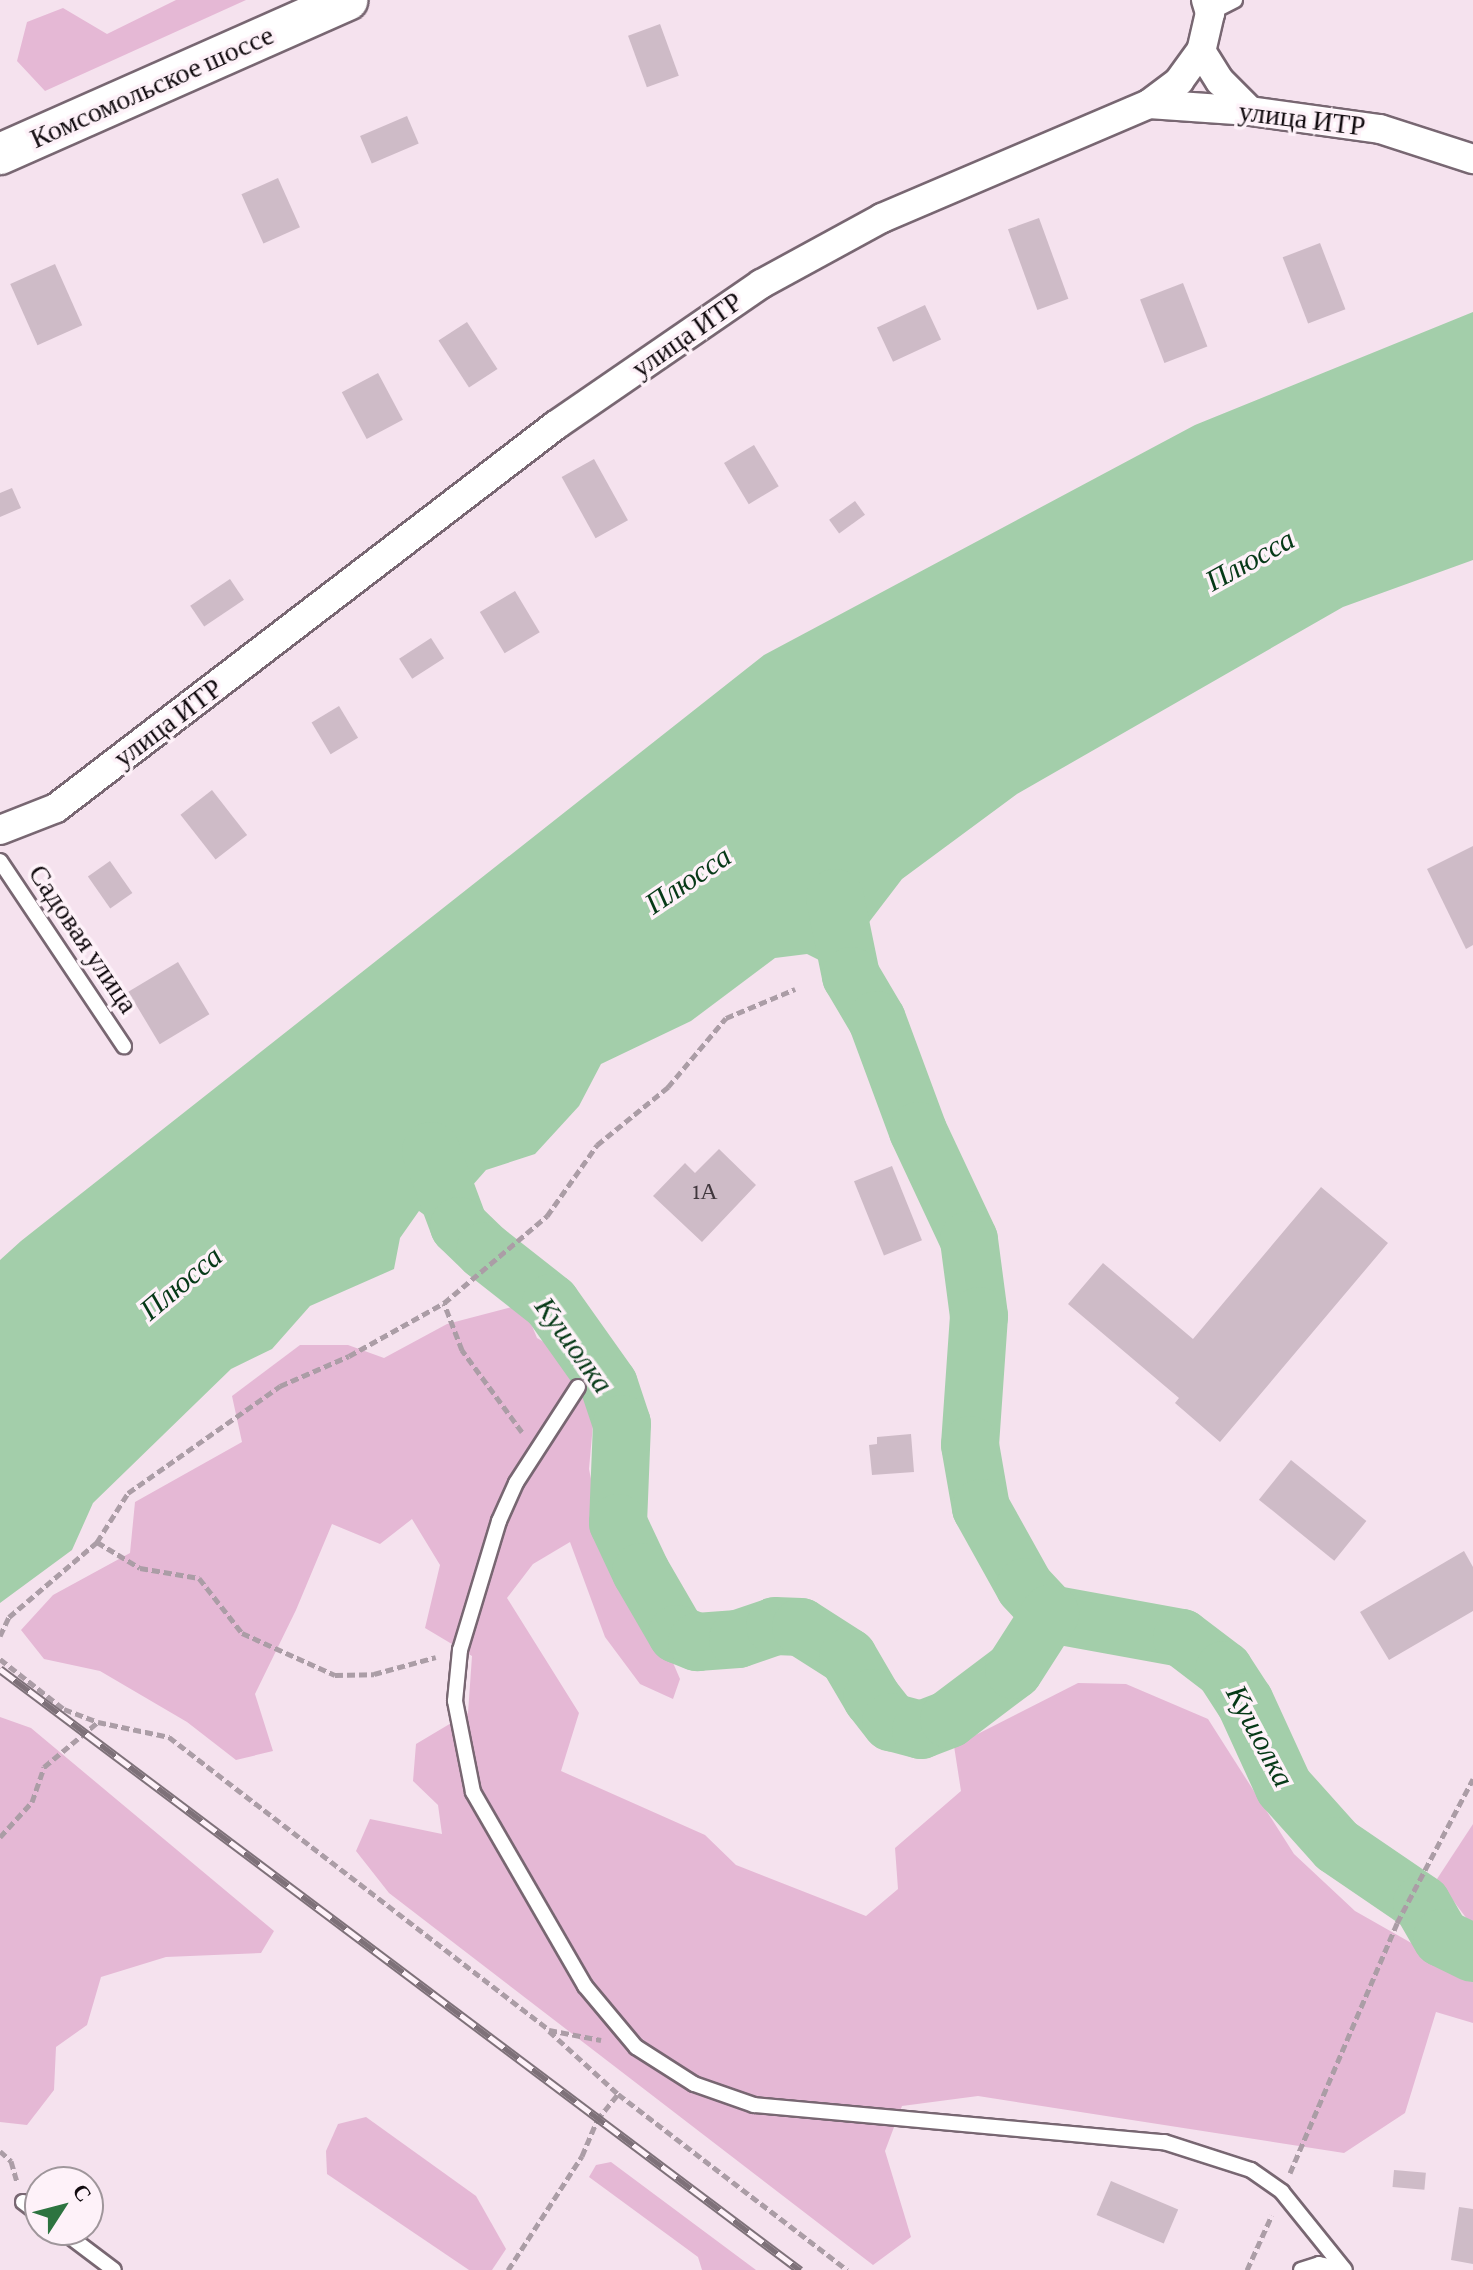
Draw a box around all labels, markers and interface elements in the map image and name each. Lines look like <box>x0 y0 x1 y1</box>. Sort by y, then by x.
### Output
street label: Комсомольское шоссе <box>25 18 279 156</box>
street label: улица ИТР <box>1237 95 1367 143</box>
street label: улица ИТР <box>625 285 749 385</box>
water label: Плюсса <box>1199 521 1301 599</box>
street label: улица ИТР <box>107 671 229 775</box>
water label: Плюсса <box>638 838 738 922</box>
street label: Садовая улица <box>21 858 145 1020</box>
house number: 1А <box>692 1177 718 1205</box>
water label: Плюсса <box>133 1238 229 1328</box>
water label: Кушолка <box>527 1290 621 1400</box>
water label: Кушолка <box>1218 1679 1302 1793</box>
north arrow <box>24 2166 104 2246</box>
text: С <box>67 2179 97 2207</box>

